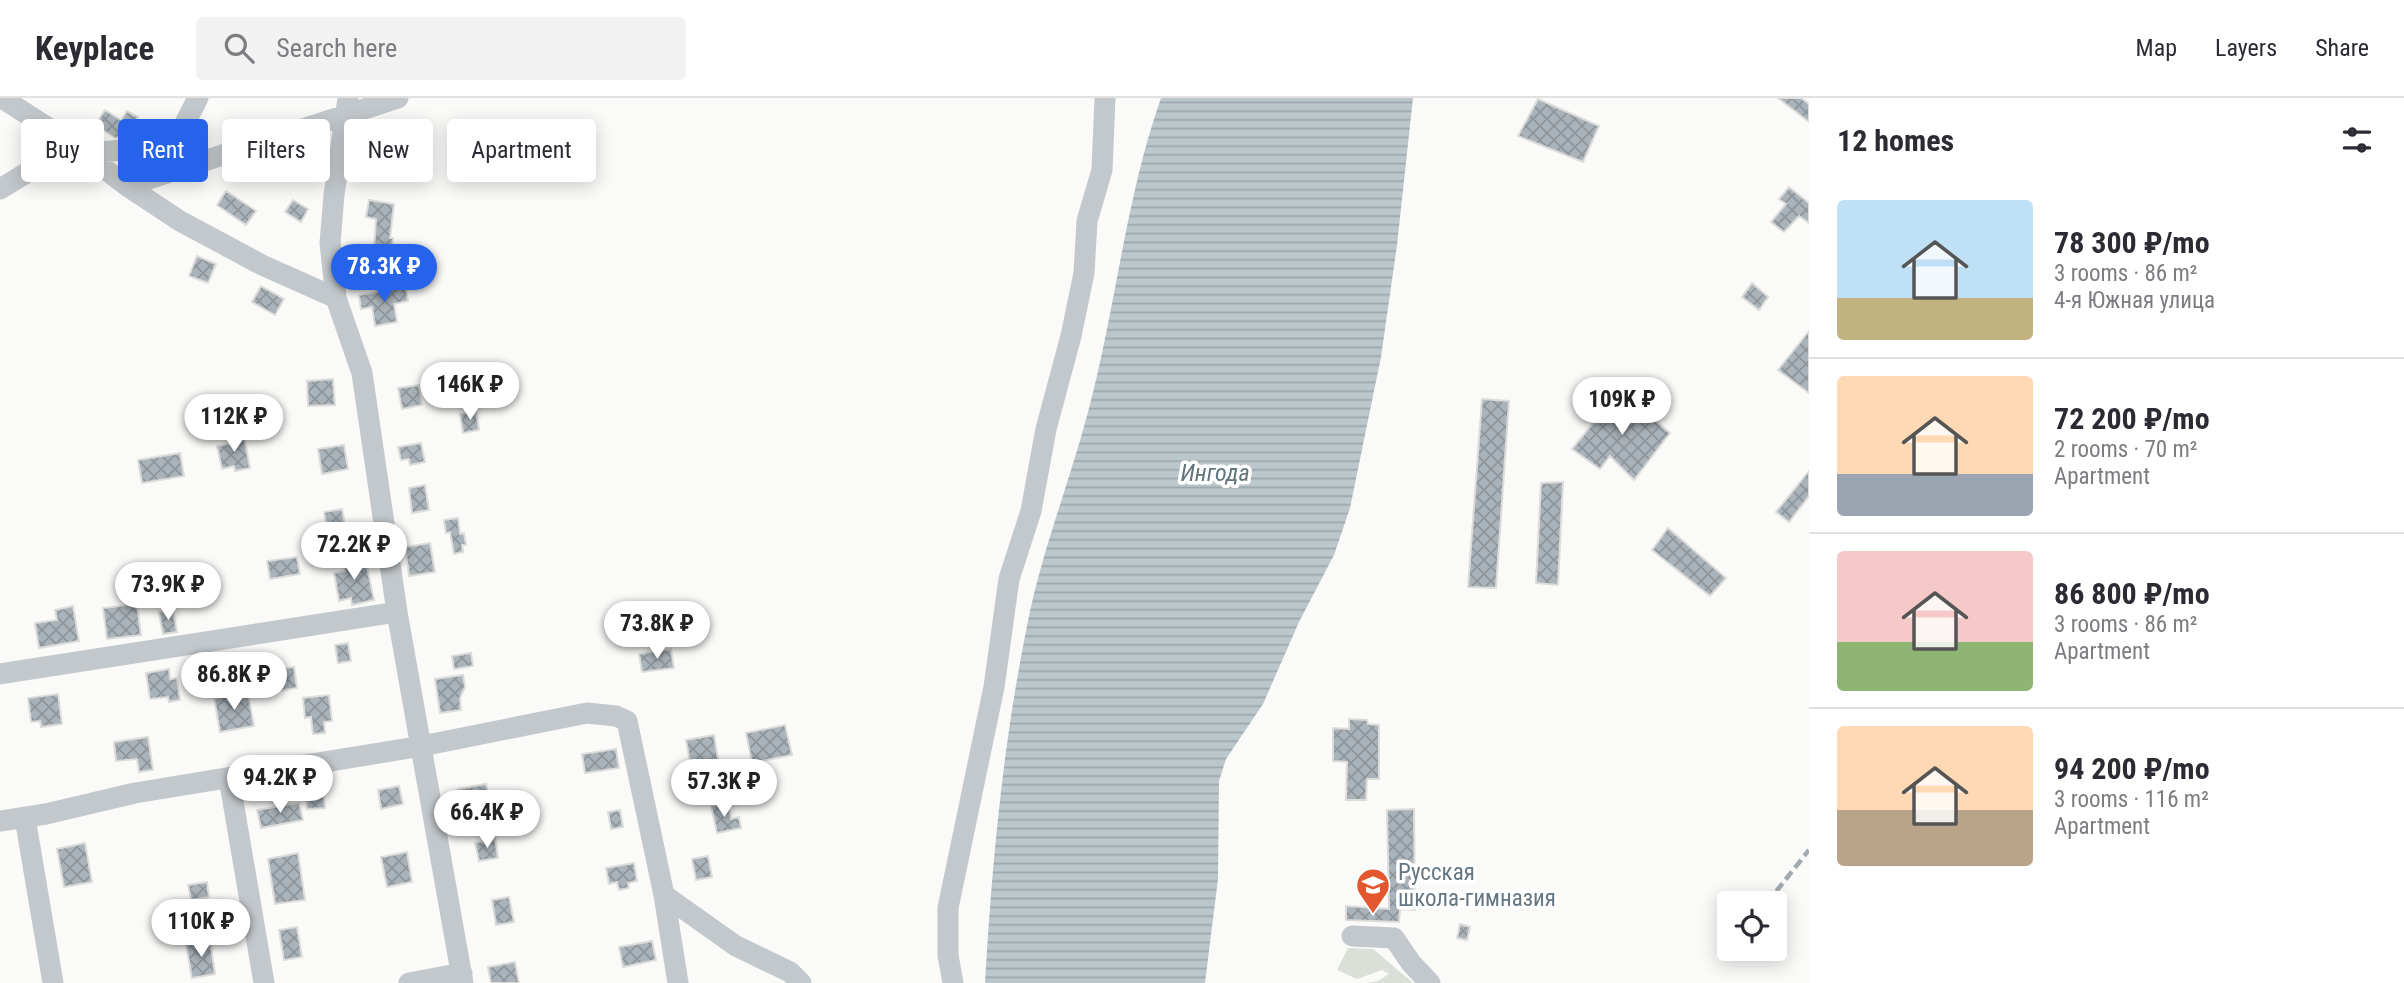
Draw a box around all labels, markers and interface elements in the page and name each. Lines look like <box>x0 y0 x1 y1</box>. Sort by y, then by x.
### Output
search box <box>196 17 686 80</box>
text: Keyplace <box>35 29 154 68</box>
icon: search <box>220 29 258 67</box>
text: Search here <box>276 33 397 63</box>
text: Map <box>2136 34 2177 62</box>
text: Layers <box>2215 34 2277 62</box>
text: Share <box>2315 34 2369 62</box>
chip: Buy <box>21 119 104 182</box>
chip: Rent <box>118 119 208 182</box>
chip: Filters <box>222 119 330 182</box>
chip: New <box>344 119 433 182</box>
chip: Apartment <box>447 119 596 182</box>
icon: filters <box>2338 121 2376 159</box>
text: 12 homes <box>1837 123 1954 158</box>
text: 78 300 ₽/mo <box>2054 225 2210 260</box>
icon: home <box>1893 228 1977 312</box>
pin: 78.3K ₽ <box>319 244 449 304</box>
text: 78.3K ₽ <box>347 253 421 280</box>
text: 3 rooms · 86 m² <box>2054 260 2197 287</box>
text: 4-я Южная улица <box>2054 287 2215 314</box>
pin: 146K ₽ <box>413 362 527 422</box>
text: 146K ₽ <box>436 371 504 398</box>
pin: 109K ₽ <box>1565 378 1679 437</box>
text: 109K ₽ <box>1588 386 1656 413</box>
pin: 112K ₽ <box>177 394 291 454</box>
text: 72 200 ₽/mo <box>2054 401 2210 436</box>
text: 112K ₽ <box>200 403 268 430</box>
icon: home <box>1893 404 1977 488</box>
text: 2 rooms · 70 m² <box>2054 436 2197 463</box>
water label: Ингода <box>1180 459 1250 487</box>
text: Apartment <box>2054 463 2150 490</box>
pin: 72.2K ₽ <box>289 522 419 582</box>
text: 72.2K ₽ <box>317 531 391 558</box>
pin: 73.9K ₽ <box>103 562 233 622</box>
text: 73.9K ₽ <box>131 571 205 598</box>
text: 86 800 ₽/mo <box>2054 576 2210 611</box>
icon: home <box>1893 579 1977 663</box>
pin: 73.8K ₽ <box>592 602 722 661</box>
text: 73.8K ₽ <box>620 610 694 637</box>
text: 3 rooms · 86 m² <box>2054 611 2197 638</box>
text: Apartment <box>2054 638 2150 665</box>
pin: 86.8K ₽ <box>169 652 299 712</box>
text: 86.8K ₽ <box>197 661 271 688</box>
text: 94 200 ₽/mo <box>2054 751 2210 786</box>
icon: home <box>1893 754 1977 838</box>
pin: 94.2K ₽ <box>215 756 345 815</box>
pin: 57.3K ₽ <box>659 760 789 819</box>
text: 94.2K ₽ <box>243 764 317 791</box>
text: 57.3K ₽ <box>687 768 761 795</box>
text: 3 rooms · 116 m² <box>2054 786 2209 813</box>
pin: 66.4K ₽ <box>422 790 552 850</box>
text: 66.4K ₽ <box>450 799 524 826</box>
text: Apartment <box>2054 813 2150 840</box>
place label: Русская школа-гимназия <box>1398 859 1556 912</box>
school or university icon: Русская школа-гимназия <box>1354 866 1392 915</box>
map controls <box>1717 891 1787 961</box>
button: locate <box>1717 891 1787 961</box>
pin: 110K ₽ <box>144 900 258 959</box>
text: 110K ₽ <box>167 908 235 935</box>

